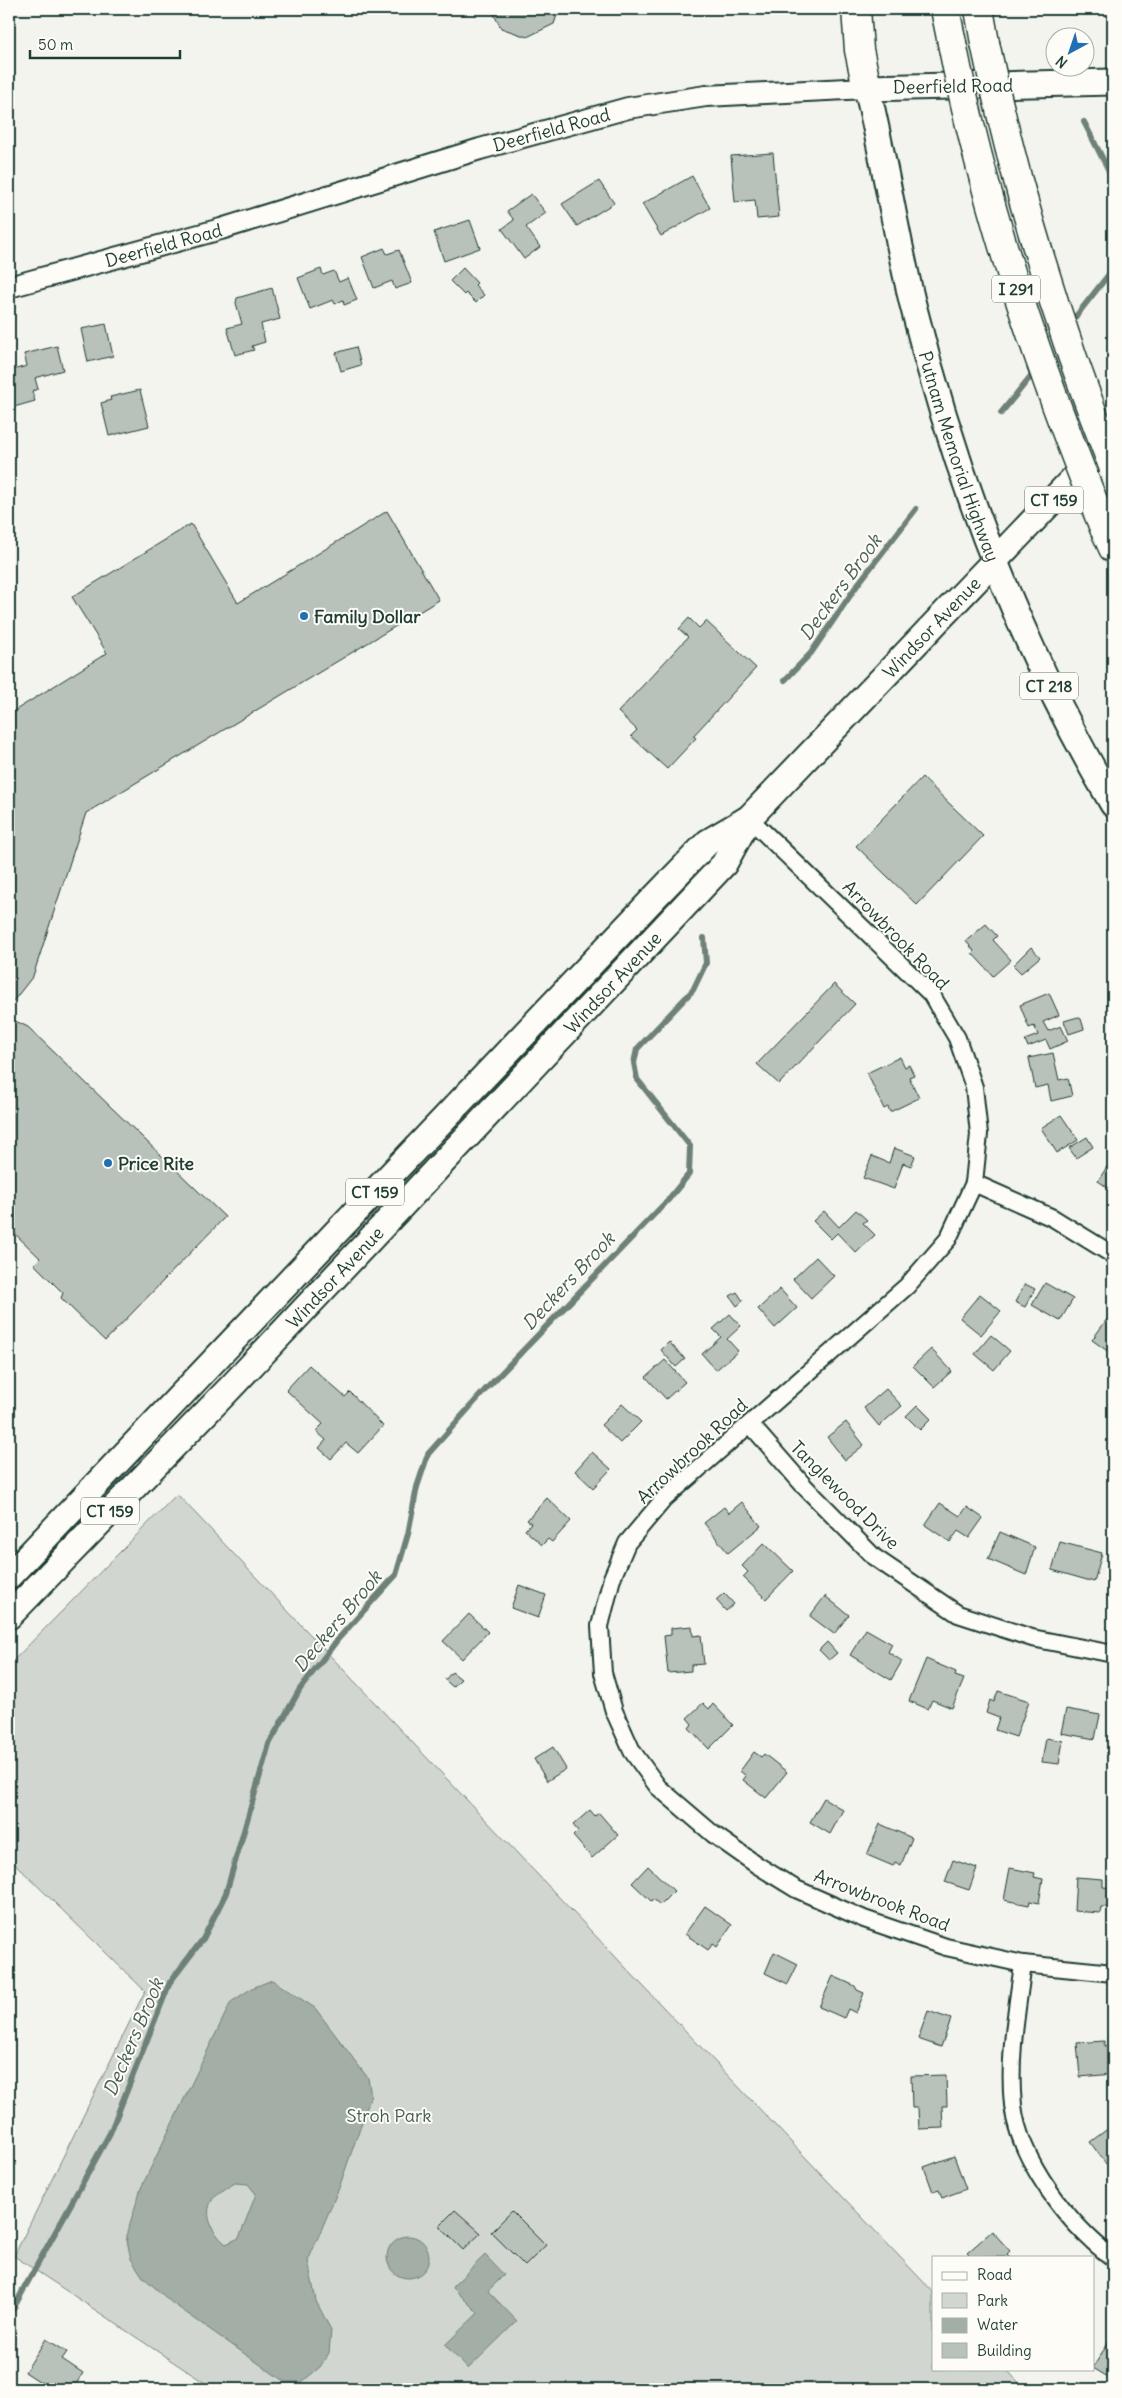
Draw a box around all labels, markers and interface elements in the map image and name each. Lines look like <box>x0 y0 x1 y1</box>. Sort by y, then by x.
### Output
scale bar <box>30 28 180 60</box>
north arrow <box>1044 28 1094 78</box>
text: 50 m <box>38 35 73 54</box>
text: N <box>1052 52 1071 72</box>
street label: Deerfield Road <box>893 73 1014 99</box>
street label: Deerfield Road <box>490 102 613 156</box>
street label: Deerfield Road <box>102 218 225 272</box>
road number: I 291 <box>992 276 1040 302</box>
street label: Putnam Memorial Highway <box>914 348 1005 565</box>
road number: CT 159 <box>1025 486 1083 514</box>
water label: Deckers Brook <box>794 528 887 645</box>
street label: Windsor Avenue <box>877 572 985 683</box>
place label: Family Dollar <box>314 605 421 628</box>
marker: Family Dollar <box>298 610 310 622</box>
road number: CT 218 <box>1020 672 1078 699</box>
street label: Arrowbrook Road <box>838 875 954 995</box>
street label: Windsor Avenue <box>559 927 666 1038</box>
place label: Price Rite <box>118 1152 194 1175</box>
marker: Price Rite <box>102 1157 114 1169</box>
road number: CT 159 <box>346 1178 404 1206</box>
street label: Windsor Avenue <box>281 1221 388 1333</box>
water label: Deckers Brook <box>517 1226 620 1335</box>
street label: Arrowbrook Road <box>632 1393 753 1508</box>
street label: Tanglewood Drive <box>786 1436 904 1554</box>
road number: CT 159 <box>81 1498 139 1524</box>
water label: Deckers Brook <box>288 1564 387 1677</box>
street label: Arrowbrook Road <box>811 1864 953 1937</box>
water label: Deckers Brook <box>98 1974 169 2099</box>
park label: Stroh Park <box>347 2104 431 2127</box>
legend <box>932 2256 1094 2370</box>
text: Road <box>977 2265 1012 2284</box>
text: Park <box>977 2291 1008 2310</box>
text: Water <box>977 2315 1018 2334</box>
text: Building <box>977 2341 1032 2360</box>

